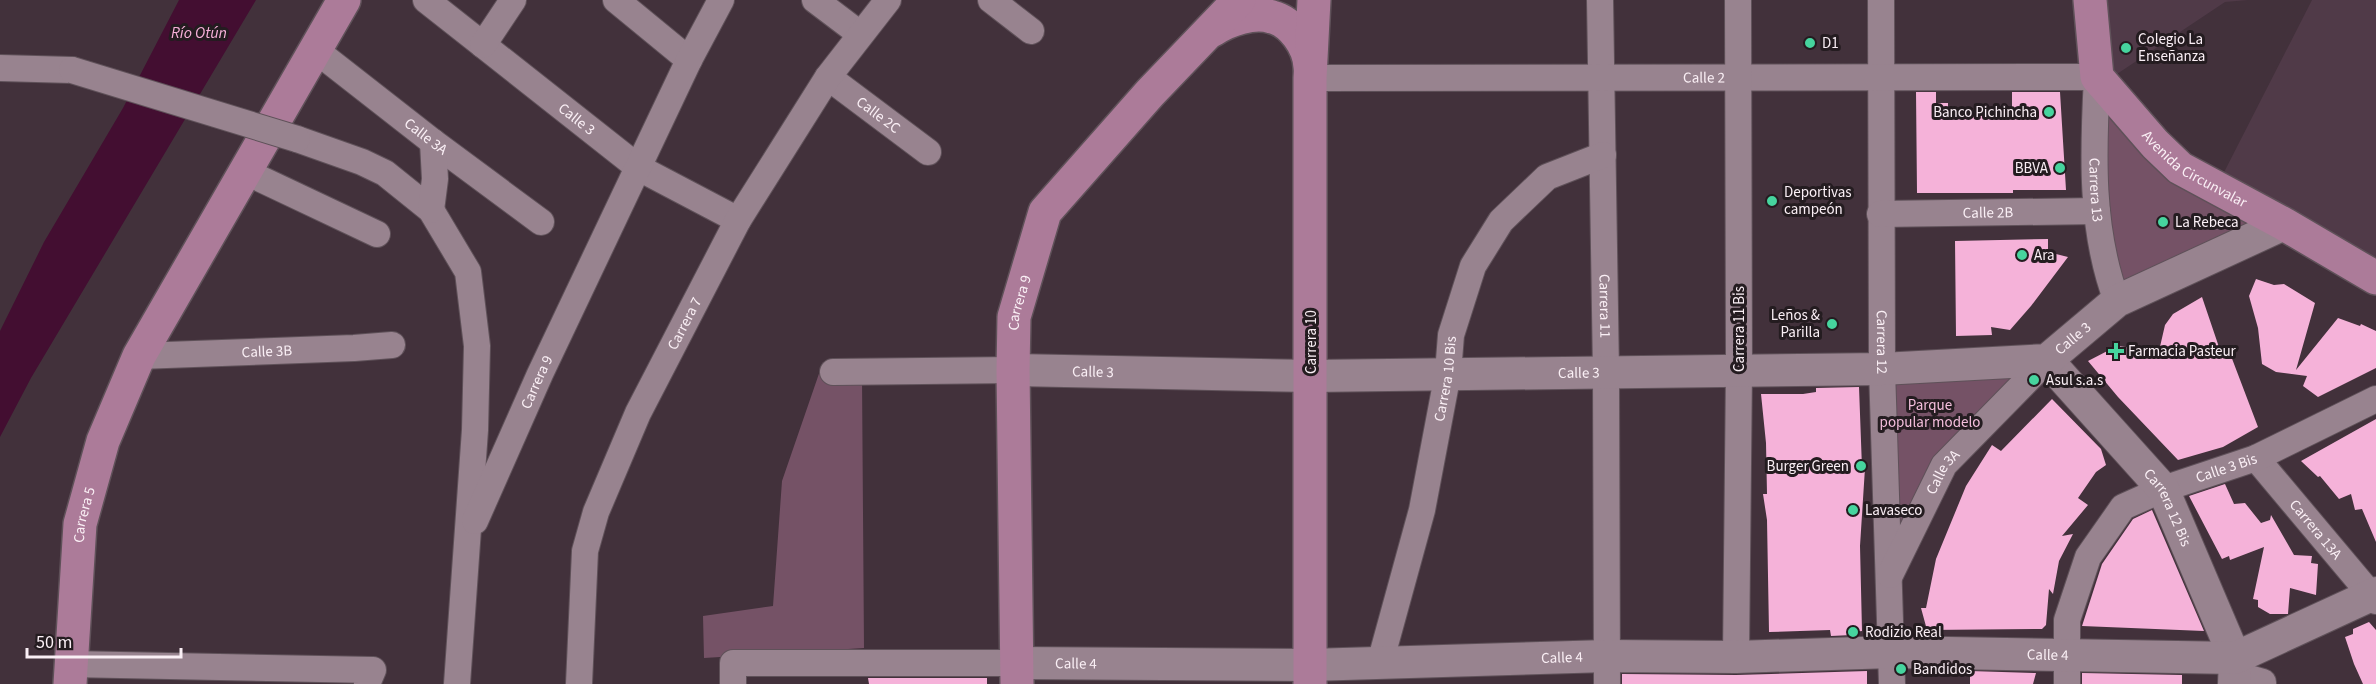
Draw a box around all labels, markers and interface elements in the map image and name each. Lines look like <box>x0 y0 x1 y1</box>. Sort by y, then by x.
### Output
water label: Río Otún <box>171 22 227 44</box>
place label: Colegio La Enseñanza <box>2138 29 2205 67</box>
place label: D1 <box>1822 33 1839 54</box>
marker: D1 <box>1803 36 1817 50</box>
marker: Colegio La Enseñanza <box>2119 41 2133 55</box>
street label: Calle 2 <box>1683 67 1725 88</box>
street label: Calle 2C <box>852 91 905 139</box>
street label: Calle 3 <box>554 98 600 140</box>
place label: Banco Pichincha <box>1933 102 2037 123</box>
marker: Banco Pichincha <box>2042 105 2056 119</box>
street label: Calle 3A <box>400 113 453 160</box>
street label: Avenida Circunvalar <box>2137 126 2252 213</box>
place label: BBVA <box>2015 158 2049 179</box>
street label: Carrera 13 <box>2084 158 2109 223</box>
marker: BBVA <box>2053 161 2067 175</box>
place label: Deportivas campeón <box>1784 182 1852 220</box>
marker: Deportivas campeón <box>1765 194 1779 208</box>
street label: Calle 2B <box>1963 202 2014 223</box>
place label: La Rebeca <box>2175 212 2239 233</box>
marker: La Rebeca <box>2156 215 2170 229</box>
place label: Ara <box>2034 245 2055 266</box>
marker: Ara <box>2015 248 2029 262</box>
street label: Carrera 9 <box>1003 272 1036 331</box>
street label: Carrera 11 <box>1594 274 1616 338</box>
street label: Carrera 11 Bis <box>1729 286 1750 372</box>
street label: Carrera 7 <box>662 293 707 354</box>
place label: Leños & Parilla <box>1771 305 1820 343</box>
street label: Carrera 10 <box>1301 310 1322 374</box>
street label: Carrera 12 <box>1871 310 1893 374</box>
marker: Leños & Parilla <box>1825 317 1839 331</box>
street label: Calle 3 <box>2050 317 2095 360</box>
street label: Carrera 10 Bis <box>1429 335 1461 423</box>
street label: Calle 3B <box>241 340 293 363</box>
place label: Farmacia Pasteur <box>2128 341 2237 362</box>
marker: Farmacia Pasteur <box>2109 344 2123 358</box>
street label: Carrera 9 <box>515 352 558 412</box>
street label: Calle 3 <box>1072 361 1114 383</box>
street label: Calle 3 <box>1558 362 1600 383</box>
place label: Asul s.a.s <box>2046 370 2103 391</box>
marker: Asul s.a.s <box>2027 373 2041 387</box>
park label: Parque popular modelo <box>1880 395 1980 433</box>
street label: Calle 3A <box>1921 444 1965 498</box>
street label: Calle 3 Bis <box>2193 448 2260 488</box>
place label: Burger Green <box>1767 456 1849 477</box>
marker: Burger Green <box>1854 459 1868 473</box>
street label: Carrera 12 Bis <box>2139 464 2197 550</box>
street label: Carrera 5 <box>68 485 100 543</box>
street label: Carrera 13A <box>2284 495 2348 564</box>
place label: Lavaseco <box>1865 500 1923 521</box>
marker: Lavaseco <box>1846 503 1860 517</box>
scale bar <box>27 621 182 659</box>
place label: Rodizio Real <box>1865 622 1942 643</box>
marker: Rodizio Real <box>1846 625 1860 639</box>
text: 50 m <box>36 630 72 655</box>
street label: Calle 4 <box>2027 644 2069 666</box>
street label: Calle 4 <box>1541 646 1584 668</box>
street label: Calle 4 <box>1055 653 1097 674</box>
place label: Bandidos <box>1913 659 1972 680</box>
marker: Bandidos <box>1894 662 1908 676</box>

